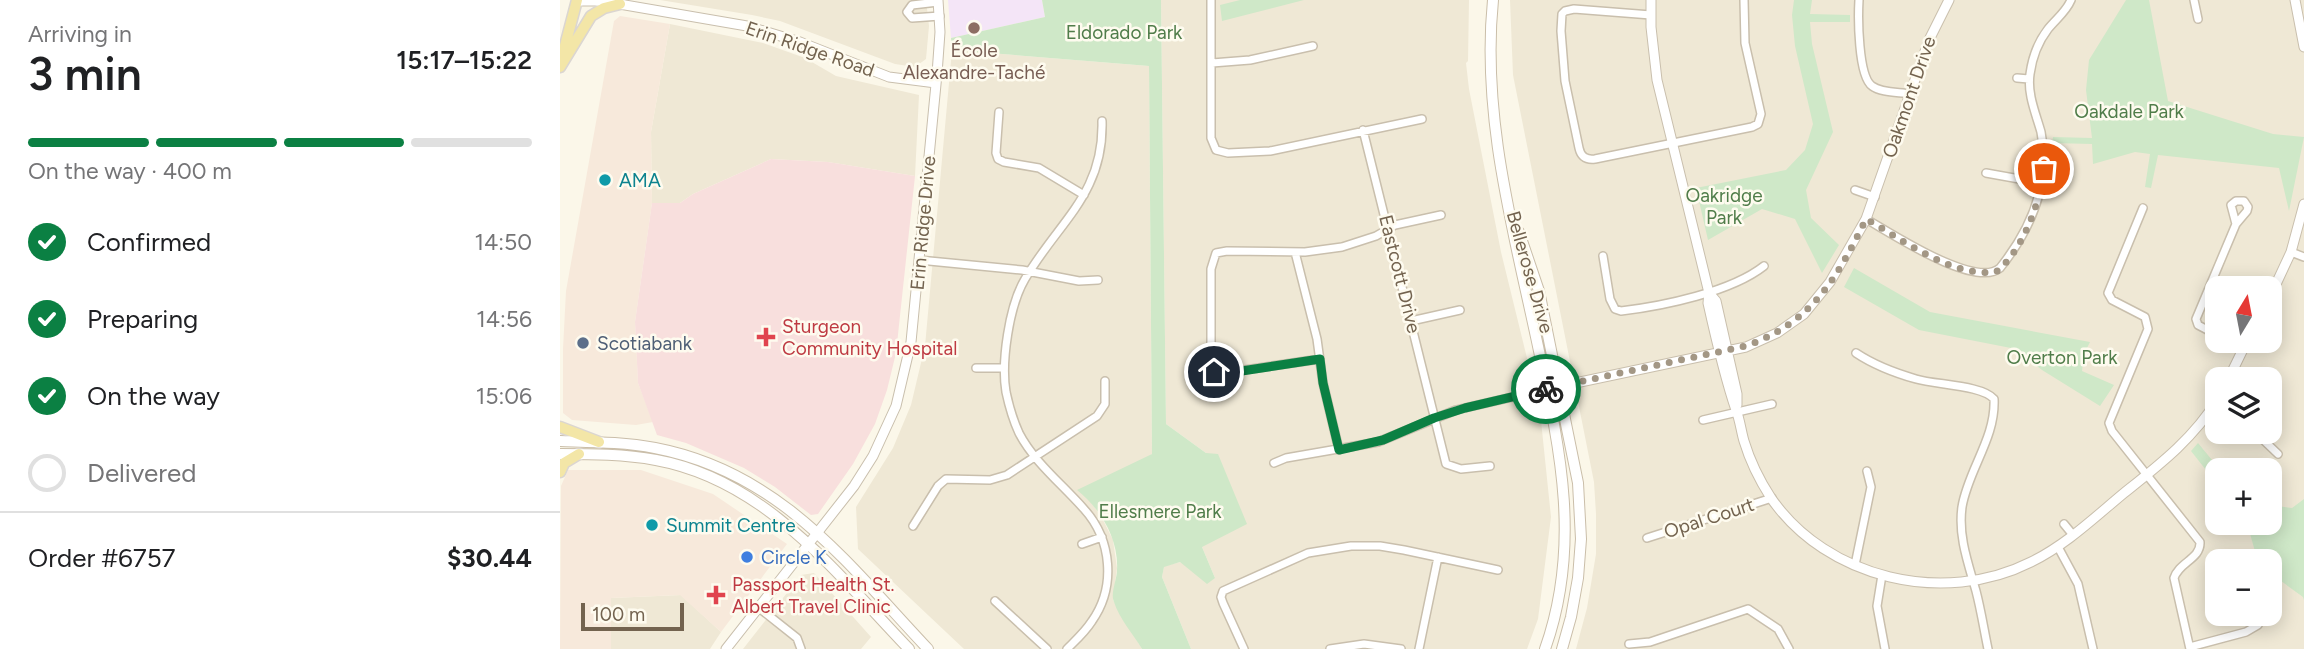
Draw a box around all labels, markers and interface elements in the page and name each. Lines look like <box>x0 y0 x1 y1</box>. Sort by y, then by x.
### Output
street label: Erin Ridge Road <box>743 16 877 82</box>
text: Arriving in <box>28 20 132 48</box>
marker: École Alexandre-Taché <box>966 20 982 36</box>
park label: Eldorado Park <box>1066 21 1183 44</box>
street label: Oakmont Drive <box>1877 33 1941 161</box>
place label: École Alexandre-Taché <box>903 39 1045 84</box>
text: 15:17–15:22 <box>396 44 532 76</box>
text: 3 min <box>28 46 142 102</box>
park label: Oakdale Park <box>2074 100 2185 123</box>
pin <box>2014 139 2074 199</box>
icon: bag <box>2025 150 2063 188</box>
street label: Erin Ridge Drive <box>906 155 940 291</box>
text: On the way · 400 m <box>28 157 232 185</box>
place label: AMA <box>619 169 661 192</box>
marker: AMA <box>597 172 613 188</box>
park label: Oakridge Park <box>1685 184 1763 229</box>
street label: Bellerose Drive <box>1502 208 1558 336</box>
street label: Eastcott Drive <box>1374 212 1426 336</box>
icon: check <box>28 223 66 261</box>
text: Confirmed <box>87 226 211 258</box>
text: 14:50 <box>474 228 532 256</box>
north arrow <box>2205 276 2282 354</box>
map controls <box>2205 276 2282 626</box>
icon: check <box>28 300 66 338</box>
text: Preparing <box>87 303 198 335</box>
text: 14:56 <box>476 305 532 333</box>
place label: Sturgeon Community Hospital <box>782 315 957 360</box>
marker: Sturgeon Community Hospital <box>756 327 776 347</box>
place label: Scotiabank <box>597 332 693 355</box>
marker: Scotiabank <box>575 335 591 351</box>
pin <box>1184 342 1244 402</box>
park label: Overton Park <box>2007 346 2118 369</box>
icon: home <box>1195 353 1233 391</box>
courier <box>1511 354 1581 424</box>
button: layers <box>2205 367 2282 444</box>
icon: bike <box>1527 370 1565 408</box>
icon: check <box>28 377 66 415</box>
text: On the way <box>87 380 220 412</box>
text: 15:06 <box>476 382 532 410</box>
text: Delivered <box>87 457 196 489</box>
button: + <box>2205 458 2282 535</box>
street label: Opal Court <box>1661 493 1757 543</box>
park label: Ellesmere Park <box>1098 500 1222 523</box>
place label: Summit Centre <box>666 514 796 537</box>
marker: Summit Centre <box>644 517 660 533</box>
text: Order #6757 <box>28 542 176 574</box>
text: $30.44 <box>447 542 532 574</box>
place label: Circle K <box>761 546 827 569</box>
marker: Circle K <box>739 549 755 565</box>
button: − <box>2205 549 2282 626</box>
place label: Passport Health St. Albert Travel Clinic <box>732 573 895 618</box>
marker: Passport Health St. Albert Travel Clinic <box>706 585 726 605</box>
scale bar <box>581 600 684 632</box>
text: 100 m <box>592 603 645 626</box>

